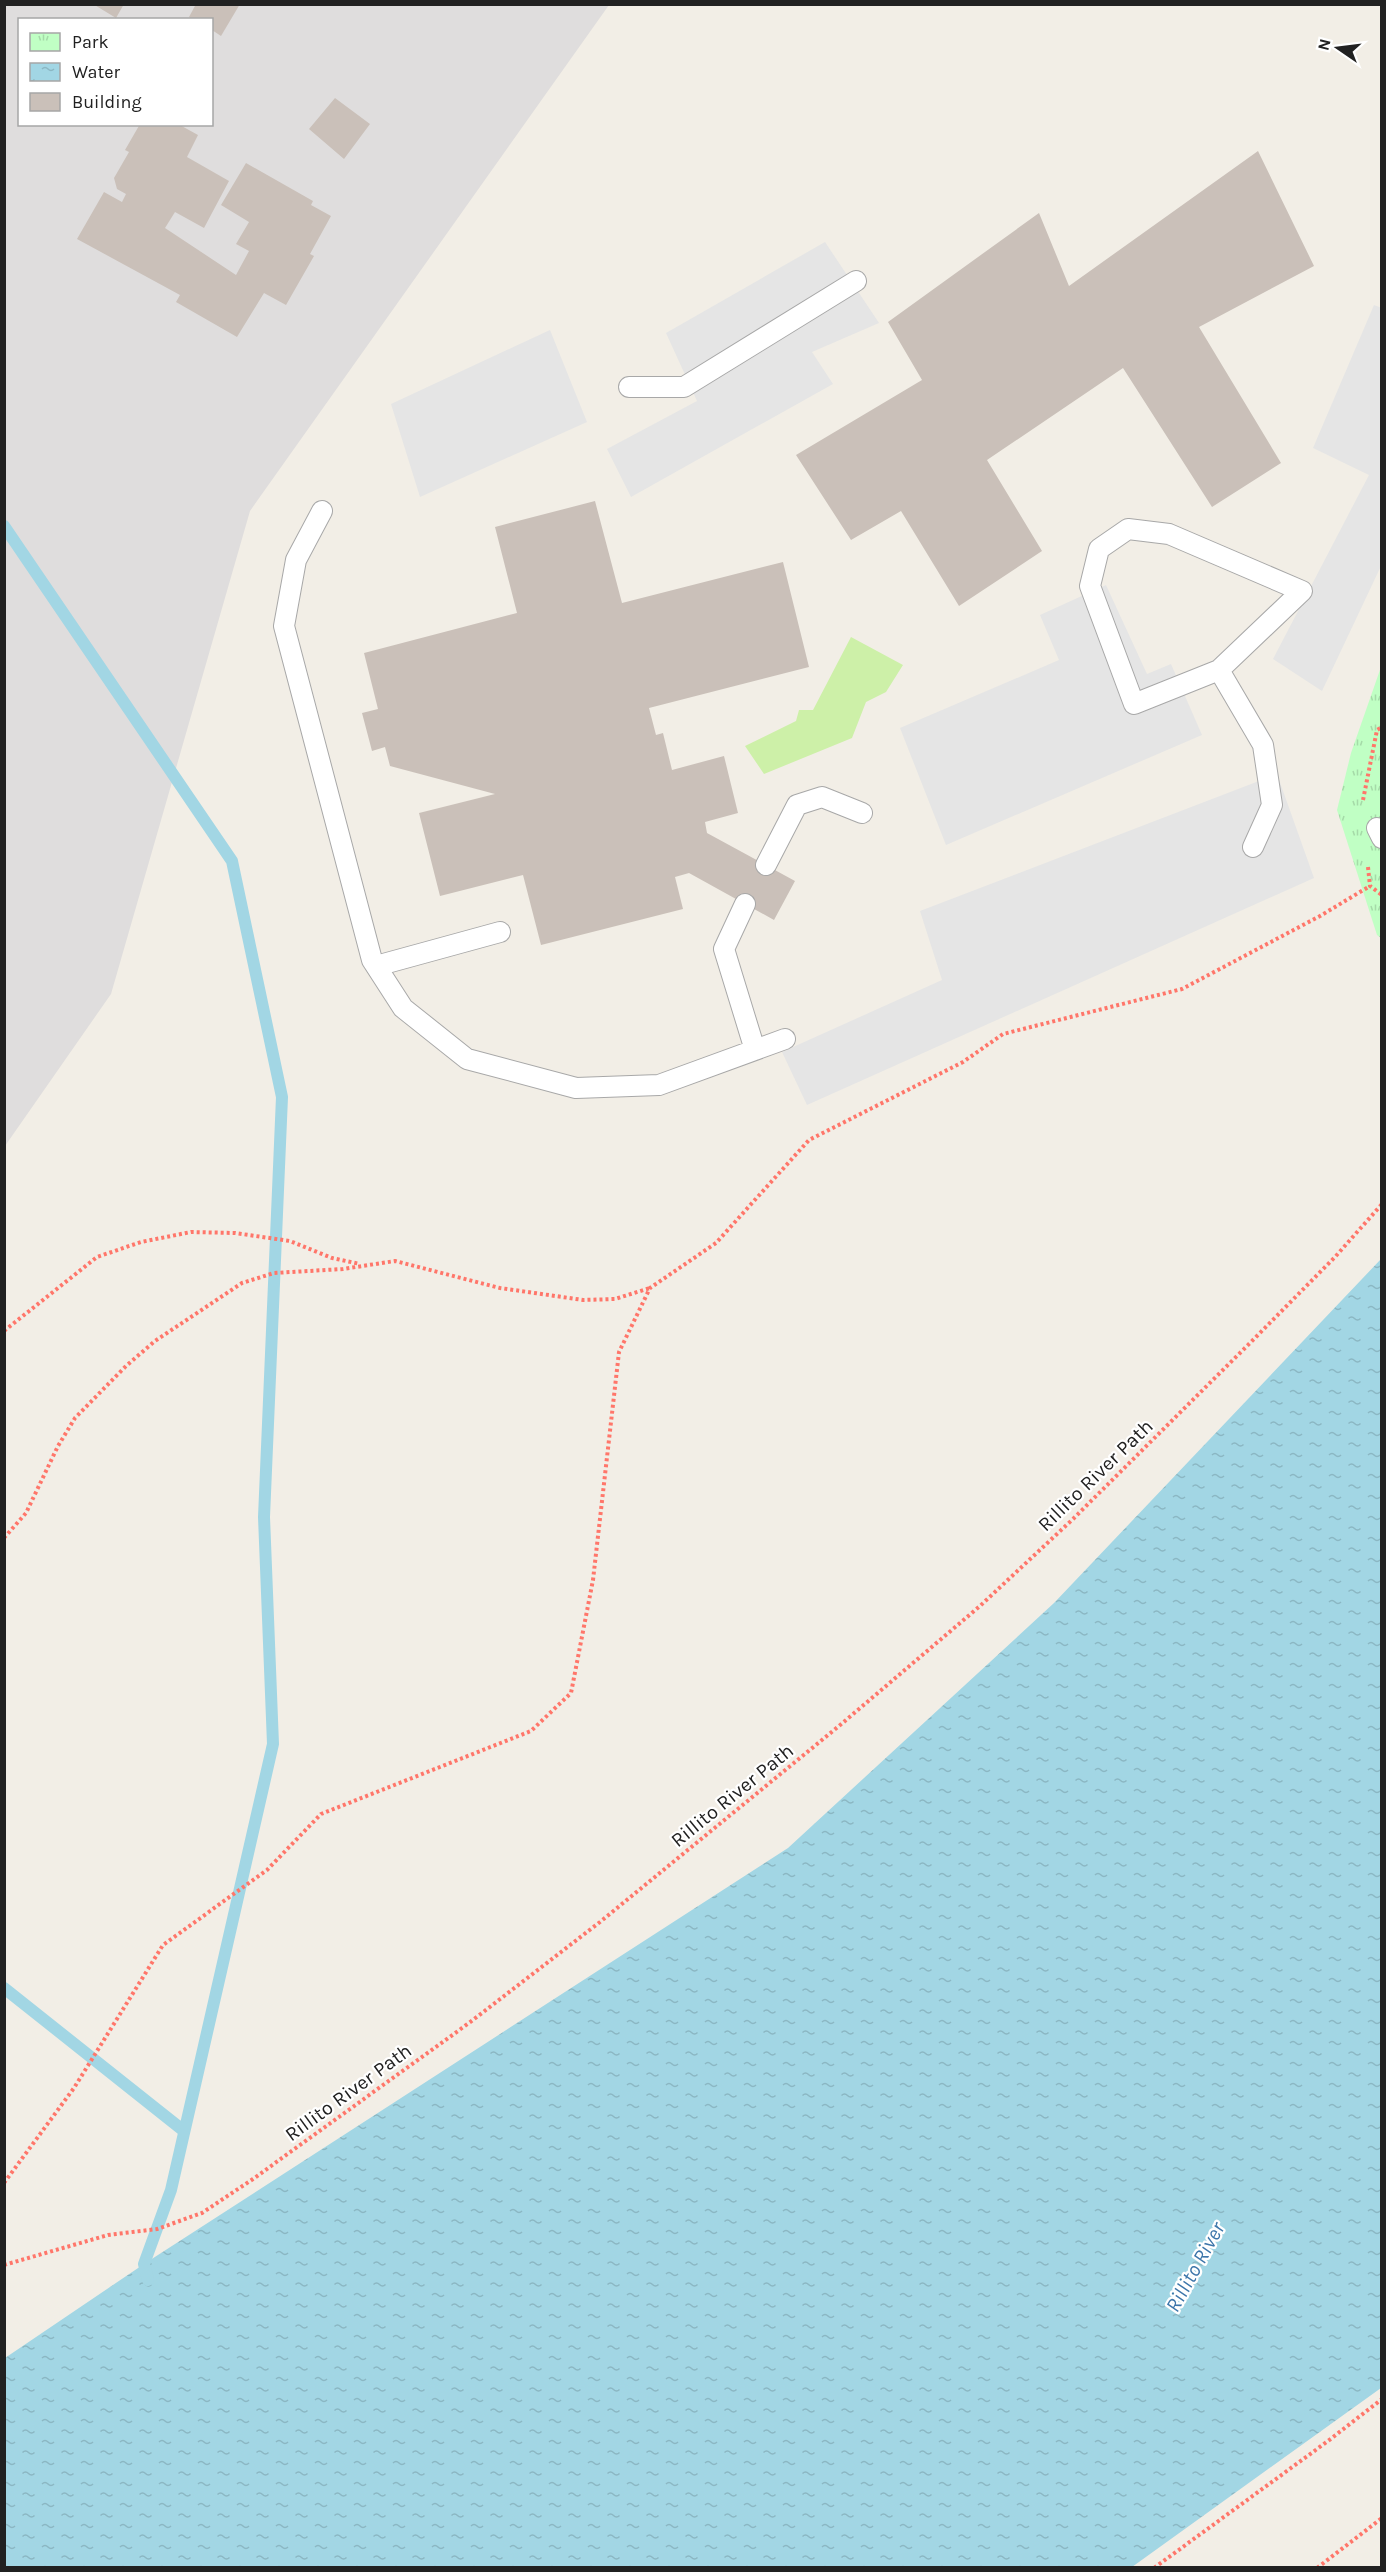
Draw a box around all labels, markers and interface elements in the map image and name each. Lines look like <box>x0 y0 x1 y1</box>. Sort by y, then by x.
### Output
legend <box>18 18 213 126</box>
north arrow <box>1308 18 1368 78</box>
text: Park <box>72 31 109 53</box>
text: N <box>1313 37 1335 52</box>
text: Water <box>72 61 120 83</box>
text: Building <box>72 91 142 113</box>
street label: Rillito River Path <box>1033 1415 1158 1536</box>
street label: Rillito River Path <box>667 1739 798 1852</box>
street label: Rillito River Path <box>281 2039 416 2146</box>
water label: Rillito River <box>1160 2217 1230 2316</box>

